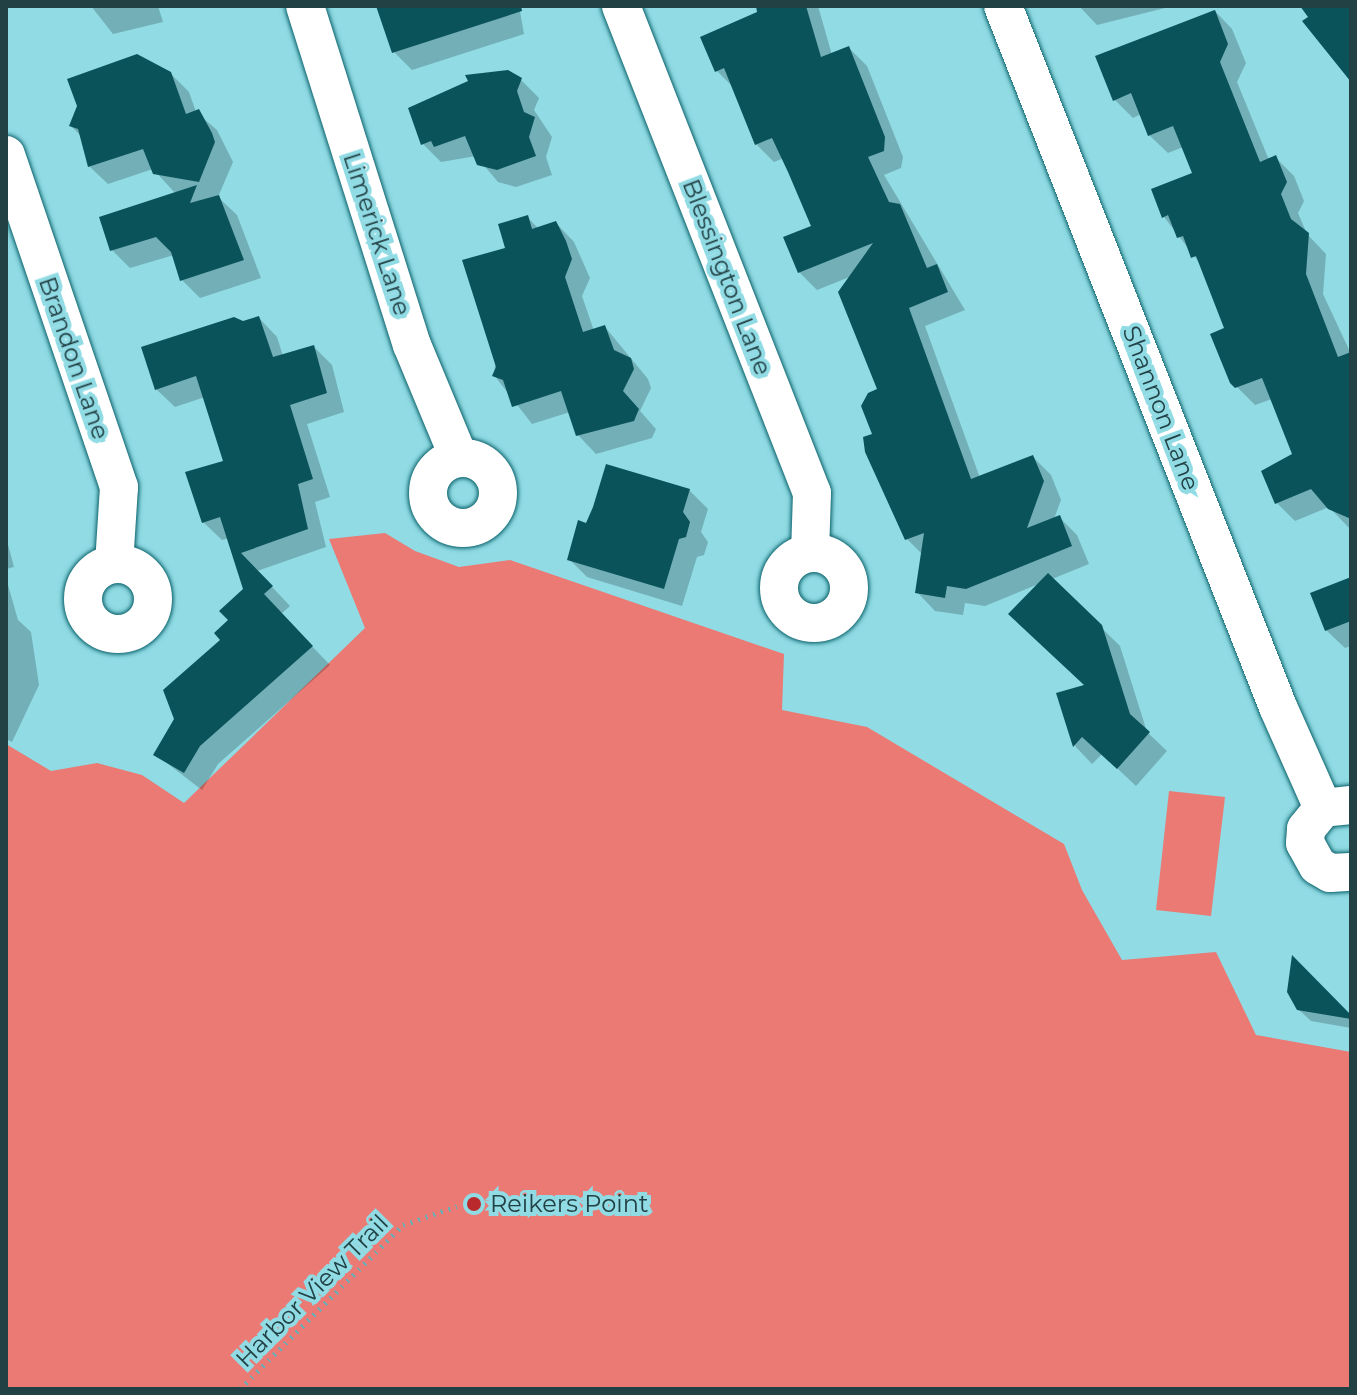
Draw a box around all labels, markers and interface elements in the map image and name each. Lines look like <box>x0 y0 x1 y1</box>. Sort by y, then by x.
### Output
street label: Limerick Lane <box>337 149 417 319</box>
street label: Blessington Lane <box>676 175 778 379</box>
street label: Brandon Lane <box>33 273 115 443</box>
street label: Shannon Lane <box>1116 322 1206 494</box>
place label: Reikers Point <box>490 1190 649 1218</box>
marker: Reikers Point <box>465 1195 483 1213</box>
street label: Harbor View Trail <box>230 1209 394 1373</box>

